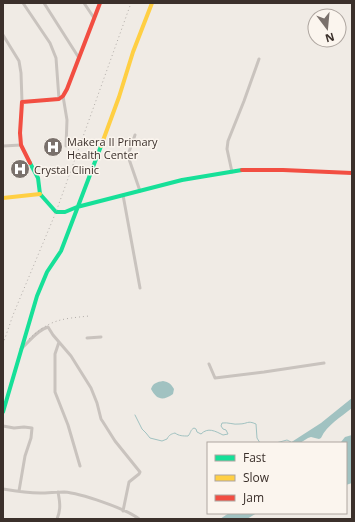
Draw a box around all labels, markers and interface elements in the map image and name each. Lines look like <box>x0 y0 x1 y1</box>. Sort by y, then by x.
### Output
north arrow <box>307 8 347 48</box>
text: N <box>324 30 336 47</box>
place label: Makera II Primary Health Center <box>67 134 158 162</box>
hospital icon: Makera II Primary Health Center <box>42 136 64 158</box>
hospital icon: Crystal Clinic <box>9 158 31 180</box>
place label: Crystal Clinic <box>34 162 99 177</box>
legend <box>207 442 347 514</box>
text: Fast <box>243 449 266 466</box>
text: Slow <box>243 469 270 486</box>
text: Jam <box>242 489 264 506</box>

